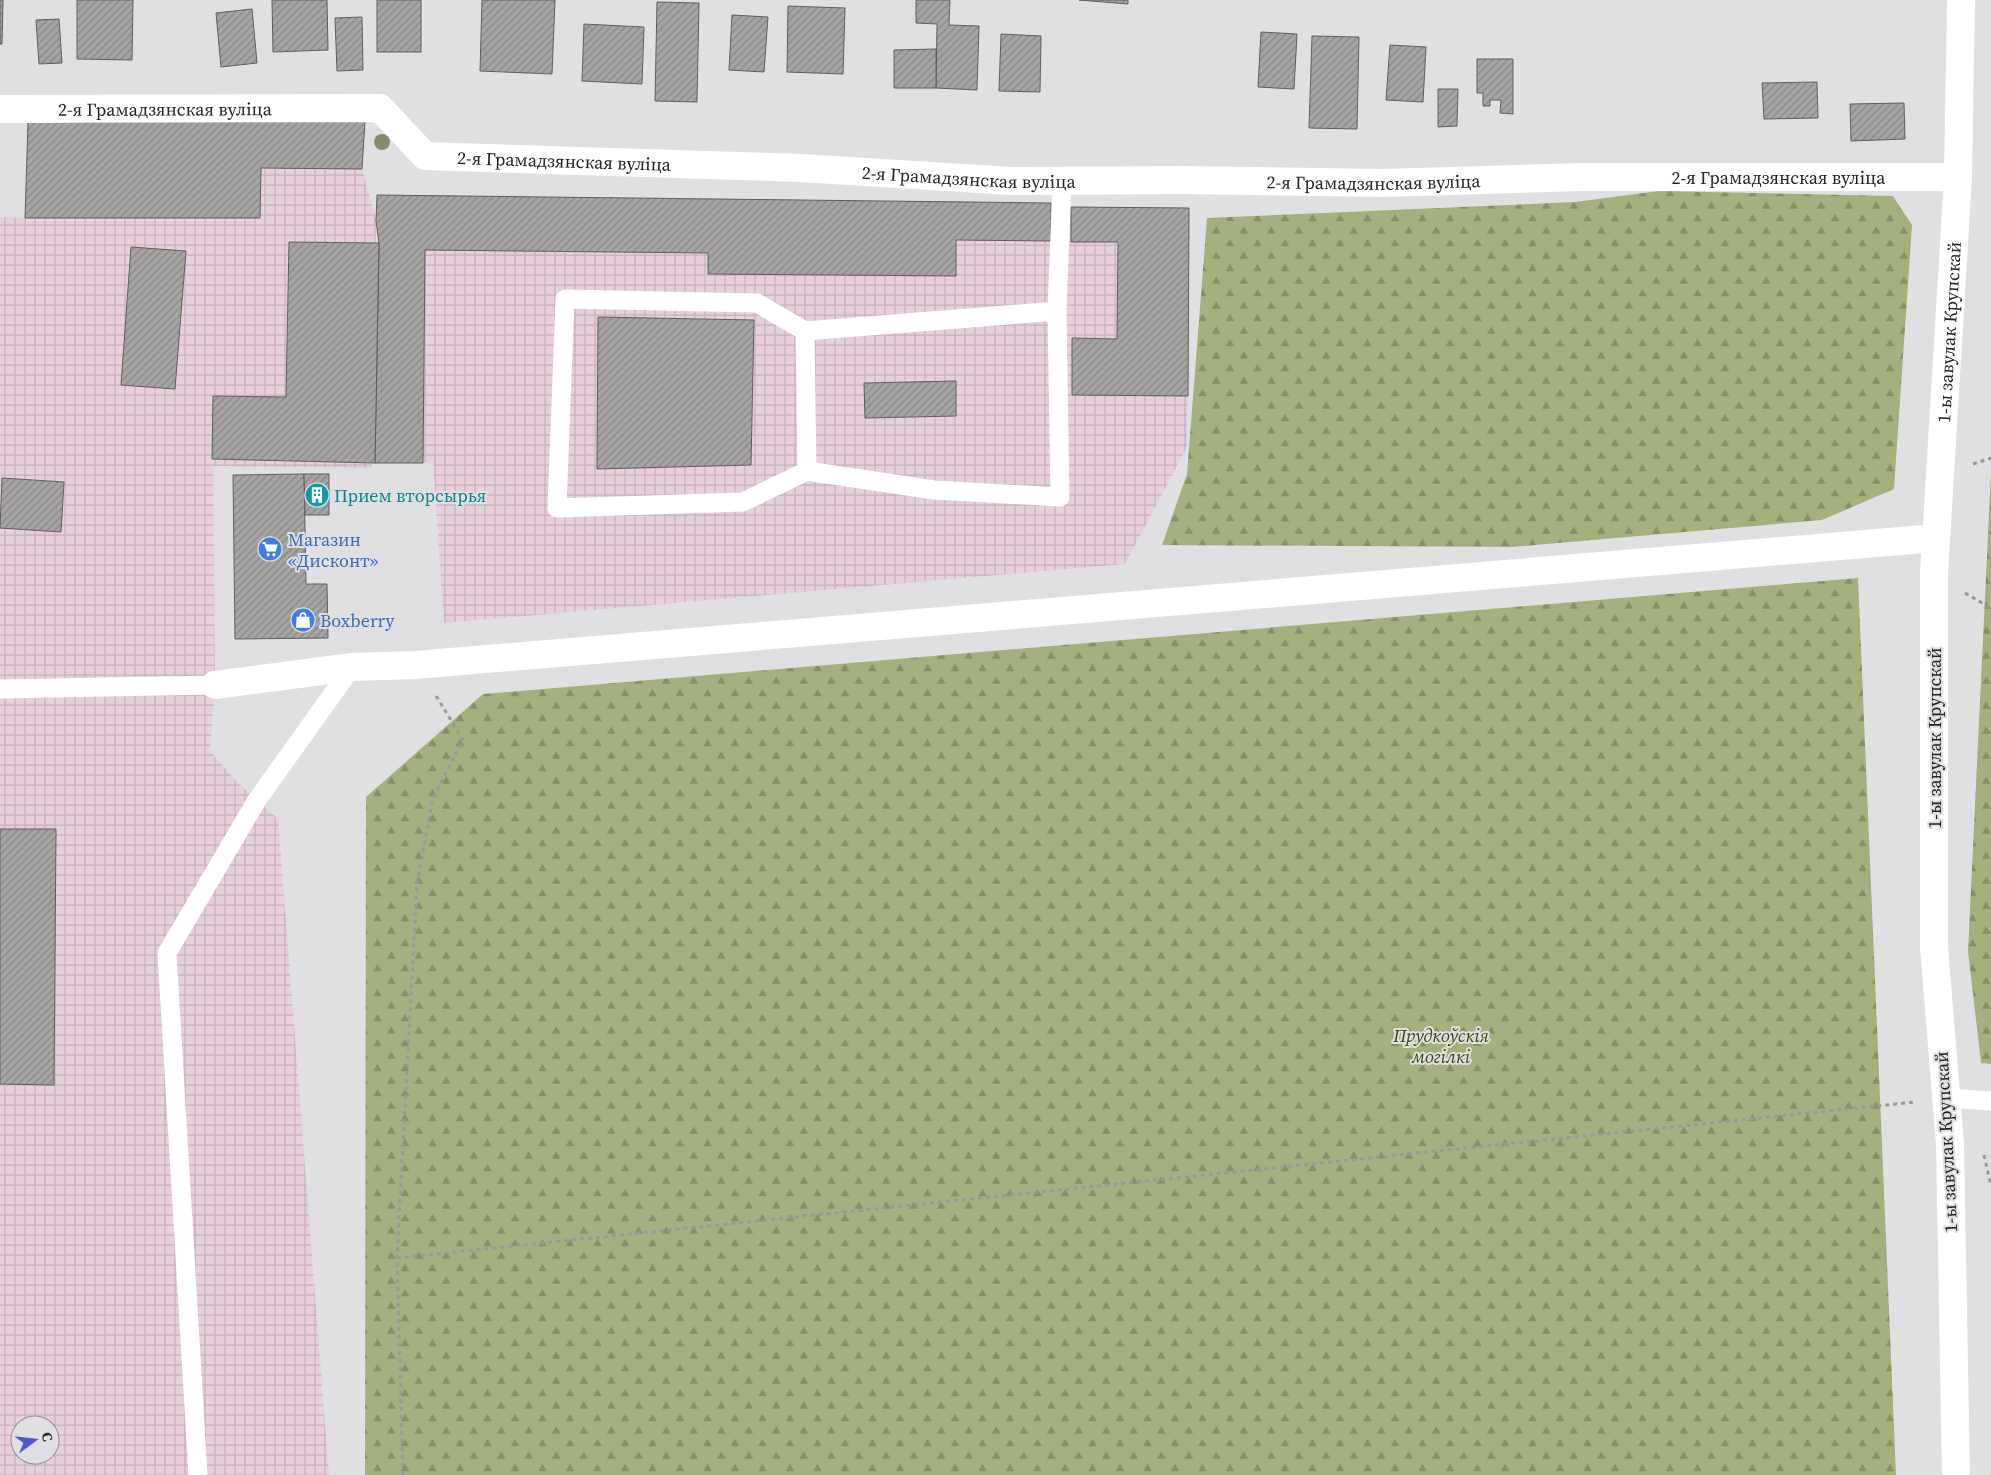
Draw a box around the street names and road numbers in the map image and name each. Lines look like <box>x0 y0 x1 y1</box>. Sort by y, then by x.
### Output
street label: 2-я Грамадзянская вуліца <box>58 96 273 121</box>
street label: 2-я Грамадзянская вуліца <box>457 145 672 176</box>
street label: 2-я Грамадзянская вуліца <box>861 159 1076 194</box>
street label: 2-я Грамадзянская вуліца <box>1672 165 1886 190</box>
street label: 2-я Грамадзянская вуліца <box>1266 168 1482 196</box>
street label: 1-ы завулак Крупскай <box>1931 241 1967 423</box>
street label: 1-ы завулак Крупскай <box>1922 647 1947 829</box>
street label: 1-ы завулак Крупскай <box>1929 1051 1963 1233</box>

